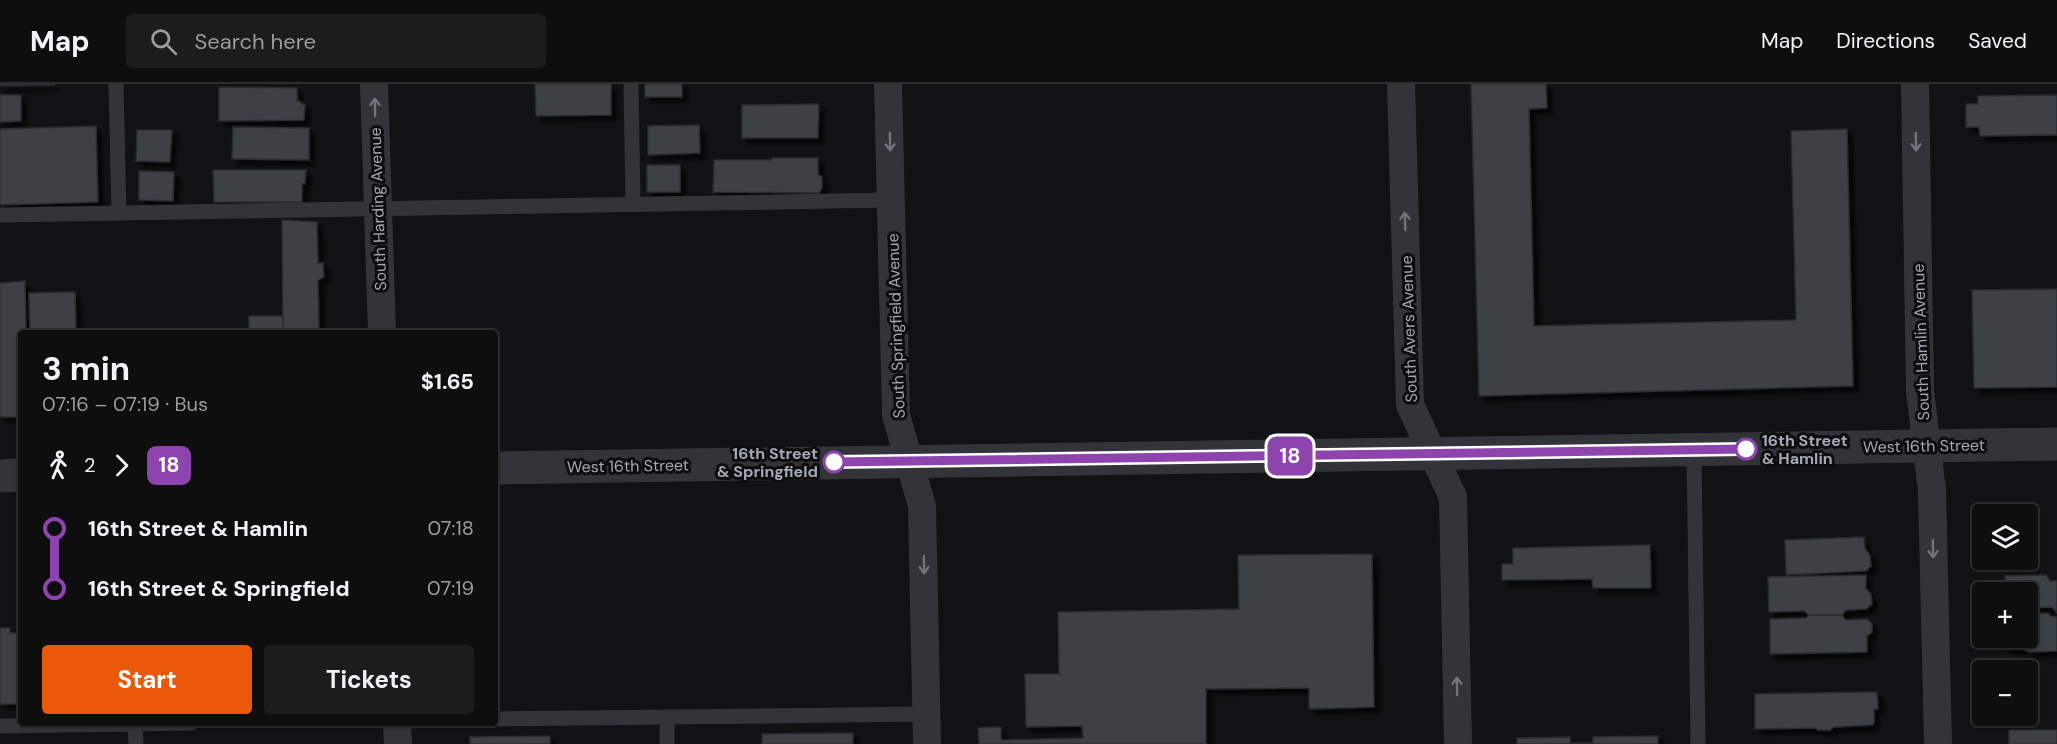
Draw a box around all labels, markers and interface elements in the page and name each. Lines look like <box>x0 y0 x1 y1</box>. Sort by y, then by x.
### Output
search box <box>126 14 546 68</box>
text: Map <box>30 23 90 60</box>
icon: search <box>147 25 180 58</box>
text: Search here <box>195 27 316 56</box>
text: Map <box>1761 27 1803 55</box>
text: Directions <box>1836 27 1935 55</box>
text: Saved <box>1968 27 2027 55</box>
one-way arrow <box>369 97 381 117</box>
street label: South Harding Avenue <box>365 127 391 291</box>
one-way arrow <box>884 132 895 152</box>
one-way arrow <box>1910 132 1922 152</box>
one-way arrow <box>1399 211 1411 231</box>
street label: South Springfield Avenue <box>882 233 910 419</box>
street label: South Avers Avenue <box>1396 255 1422 403</box>
street label: South Hamlin Avenue <box>1908 263 1934 421</box>
text: 3 min <box>42 347 130 390</box>
text: $1.65 <box>421 367 474 396</box>
text: 07:16 – 07:19 · Bus <box>42 391 208 417</box>
place label: 16th Street & Hamlin <box>1762 430 1848 469</box>
street label: West 16th Street <box>1863 434 1985 458</box>
line badge: 18 <box>1263 436 1317 476</box>
marker: 16th Street & Hamlin <box>1735 438 1757 460</box>
text: 18 <box>1280 442 1300 470</box>
place label: 16th Street & Springfield <box>717 443 818 482</box>
icon: walk <box>42 449 75 482</box>
icon: forward <box>105 449 138 482</box>
text: 18 <box>159 451 179 479</box>
marker: 16th Street & Springfield <box>823 451 845 473</box>
text: 2 <box>84 452 96 478</box>
street label: West 16th Street <box>567 454 689 478</box>
map controls <box>1972 504 2038 726</box>
button: layers <box>1972 504 2038 570</box>
text: 16th Street & Hamlin <box>88 514 308 543</box>
text: 07:18 <box>427 515 474 541</box>
one-way arrow <box>1928 538 1939 558</box>
one-way arrow <box>918 554 929 574</box>
text: 16th Street & Springfield <box>88 574 350 603</box>
text: 07:19 <box>427 575 474 601</box>
button: + <box>1972 582 2038 648</box>
button: Start <box>42 645 252 714</box>
button: Tickets <box>264 645 474 714</box>
button: − <box>1972 660 2038 726</box>
one-way arrow <box>1451 676 1463 696</box>

